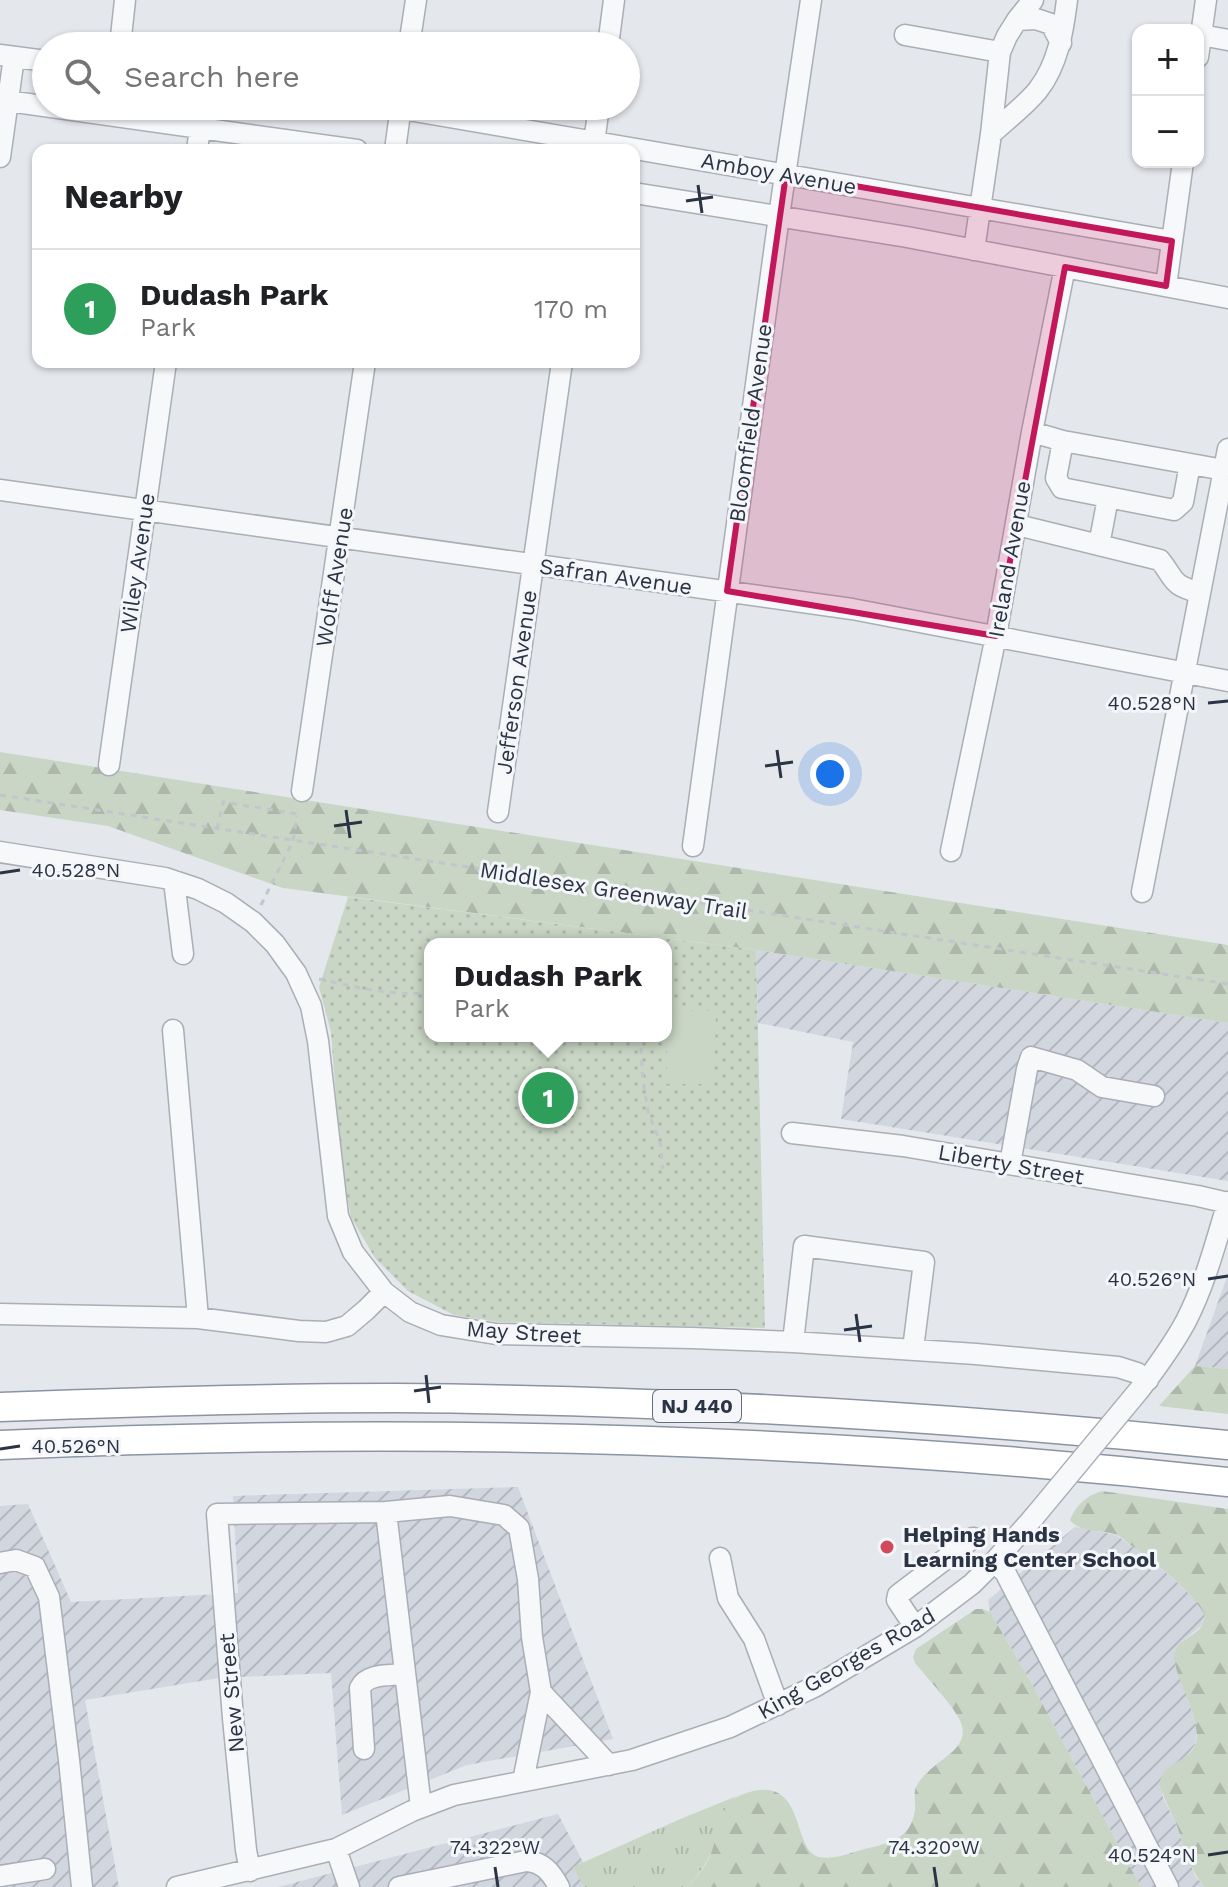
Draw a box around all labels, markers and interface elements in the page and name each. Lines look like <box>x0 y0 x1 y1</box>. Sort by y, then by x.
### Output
map controls <box>1132 24 1204 168</box>
button: + <box>1132 24 1204 96</box>
search box <box>32 32 640 120</box>
icon: search <box>60 54 104 98</box>
text: Search here <box>124 59 300 94</box>
button: − <box>1132 96 1204 168</box>
street label: Amboy Avenue <box>699 148 859 199</box>
text: Nearby <box>64 176 183 216</box>
text: Dudash Park <box>140 277 328 312</box>
text: 1 <box>84 294 96 324</box>
text: 170 m <box>534 294 608 324</box>
text: Park <box>140 312 196 342</box>
street label: Bloomfield Avenue <box>724 322 777 524</box>
street label: Ireland Avenue <box>983 479 1036 639</box>
street label: Wiley Avenue <box>115 491 160 635</box>
street label: Wolff Avenue <box>311 505 358 649</box>
street label: Safran Avenue <box>538 553 694 600</box>
street label: Jefferson Avenue <box>491 588 542 776</box>
text: 40.528°N <box>1108 691 1197 715</box>
your location <box>810 754 850 794</box>
street label: Middlesex Greenway Trail <box>478 857 750 924</box>
text: 40.528°N <box>32 858 121 882</box>
popup <box>424 938 672 1042</box>
text: Dudash Park <box>454 958 642 993</box>
text: Park <box>454 993 510 1023</box>
pin: 1 <box>522 1068 574 1128</box>
street label: Liberty Street <box>936 1139 1086 1190</box>
text: 40.526°N <box>1108 1267 1196 1291</box>
street label: May Street <box>466 1316 582 1349</box>
road number: NJ 440 <box>653 1390 741 1422</box>
text: 40.526°N <box>32 1434 120 1458</box>
place label: Helping Hands Learning Center School <box>903 1522 1157 1572</box>
marker: Helping Hands Learning Center School <box>878 1538 896 1556</box>
street label: King Georges Road <box>753 1602 939 1724</box>
street label: New Street <box>214 1632 249 1754</box>
text: 74.322°W <box>450 1835 540 1859</box>
text: 74.320°W <box>888 1835 980 1859</box>
text: 40.524°N <box>1108 1843 1196 1867</box>

